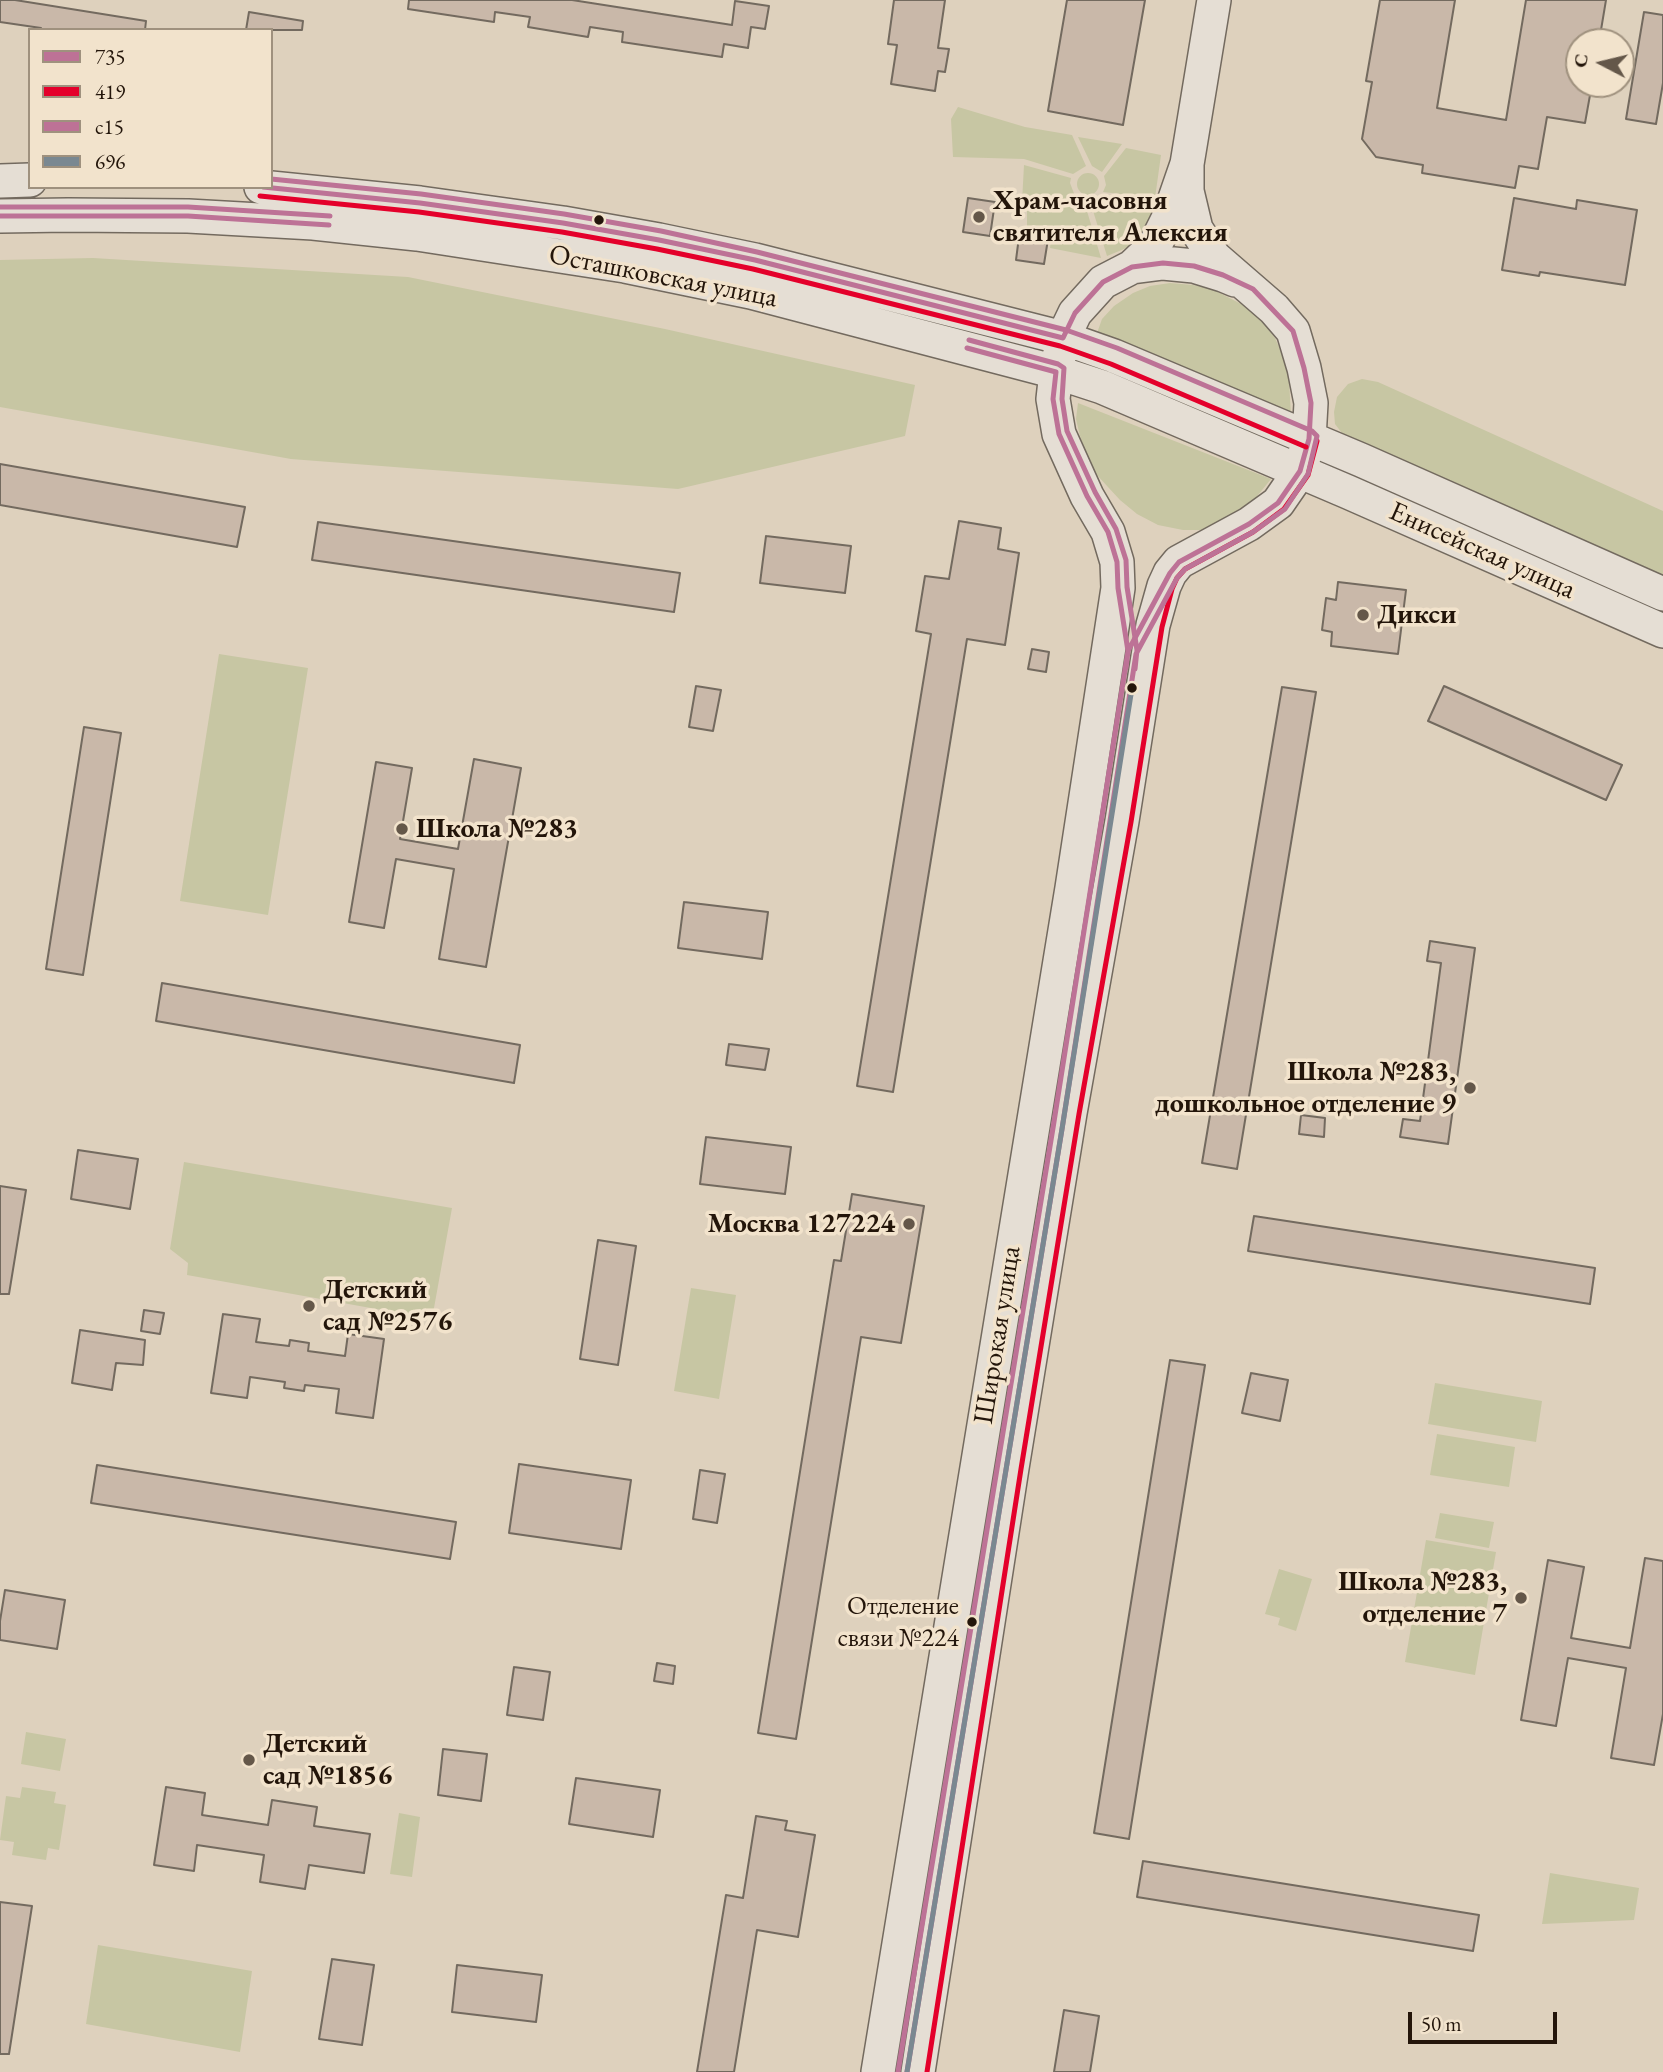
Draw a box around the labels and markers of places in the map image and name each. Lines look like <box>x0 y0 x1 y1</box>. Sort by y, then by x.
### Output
place label: Храм-часовня святителя Алексия <box>993 184 1228 250</box>
marker: Храм-часовня святителя Алексия <box>971 209 987 225</box>
unlabelled marker <box>592 213 606 227</box>
place label: Дикси <box>1377 598 1456 632</box>
marker: Дикси <box>1355 607 1371 623</box>
unlabelled marker <box>1125 681 1139 695</box>
place label: Школа №283 <box>416 812 578 846</box>
marker: Школа №283 <box>394 821 410 837</box>
place label: Школа №283, дошкольное отделение 9 <box>1155 1055 1456 1121</box>
marker: Школа №283, дошкольное отделение 9 <box>1462 1080 1478 1096</box>
place label: Москва 127224 <box>708 1207 895 1241</box>
marker: Москва 127224 <box>901 1216 917 1232</box>
place label: Детский сад №2576 <box>323 1273 452 1339</box>
marker: Детский сад №2576 <box>301 1298 317 1314</box>
place label: Школа №283, отделение 7 <box>1338 1565 1507 1631</box>
marker: Школа №283, отделение 7 <box>1513 1590 1529 1606</box>
place label: Отделение связи №224 <box>837 1591 959 1652</box>
marker: Отделение связи №224 <box>965 1615 979 1629</box>
place label: Детский сад №1856 <box>263 1727 392 1793</box>
marker: Детский сад №1856 <box>241 1752 257 1768</box>

